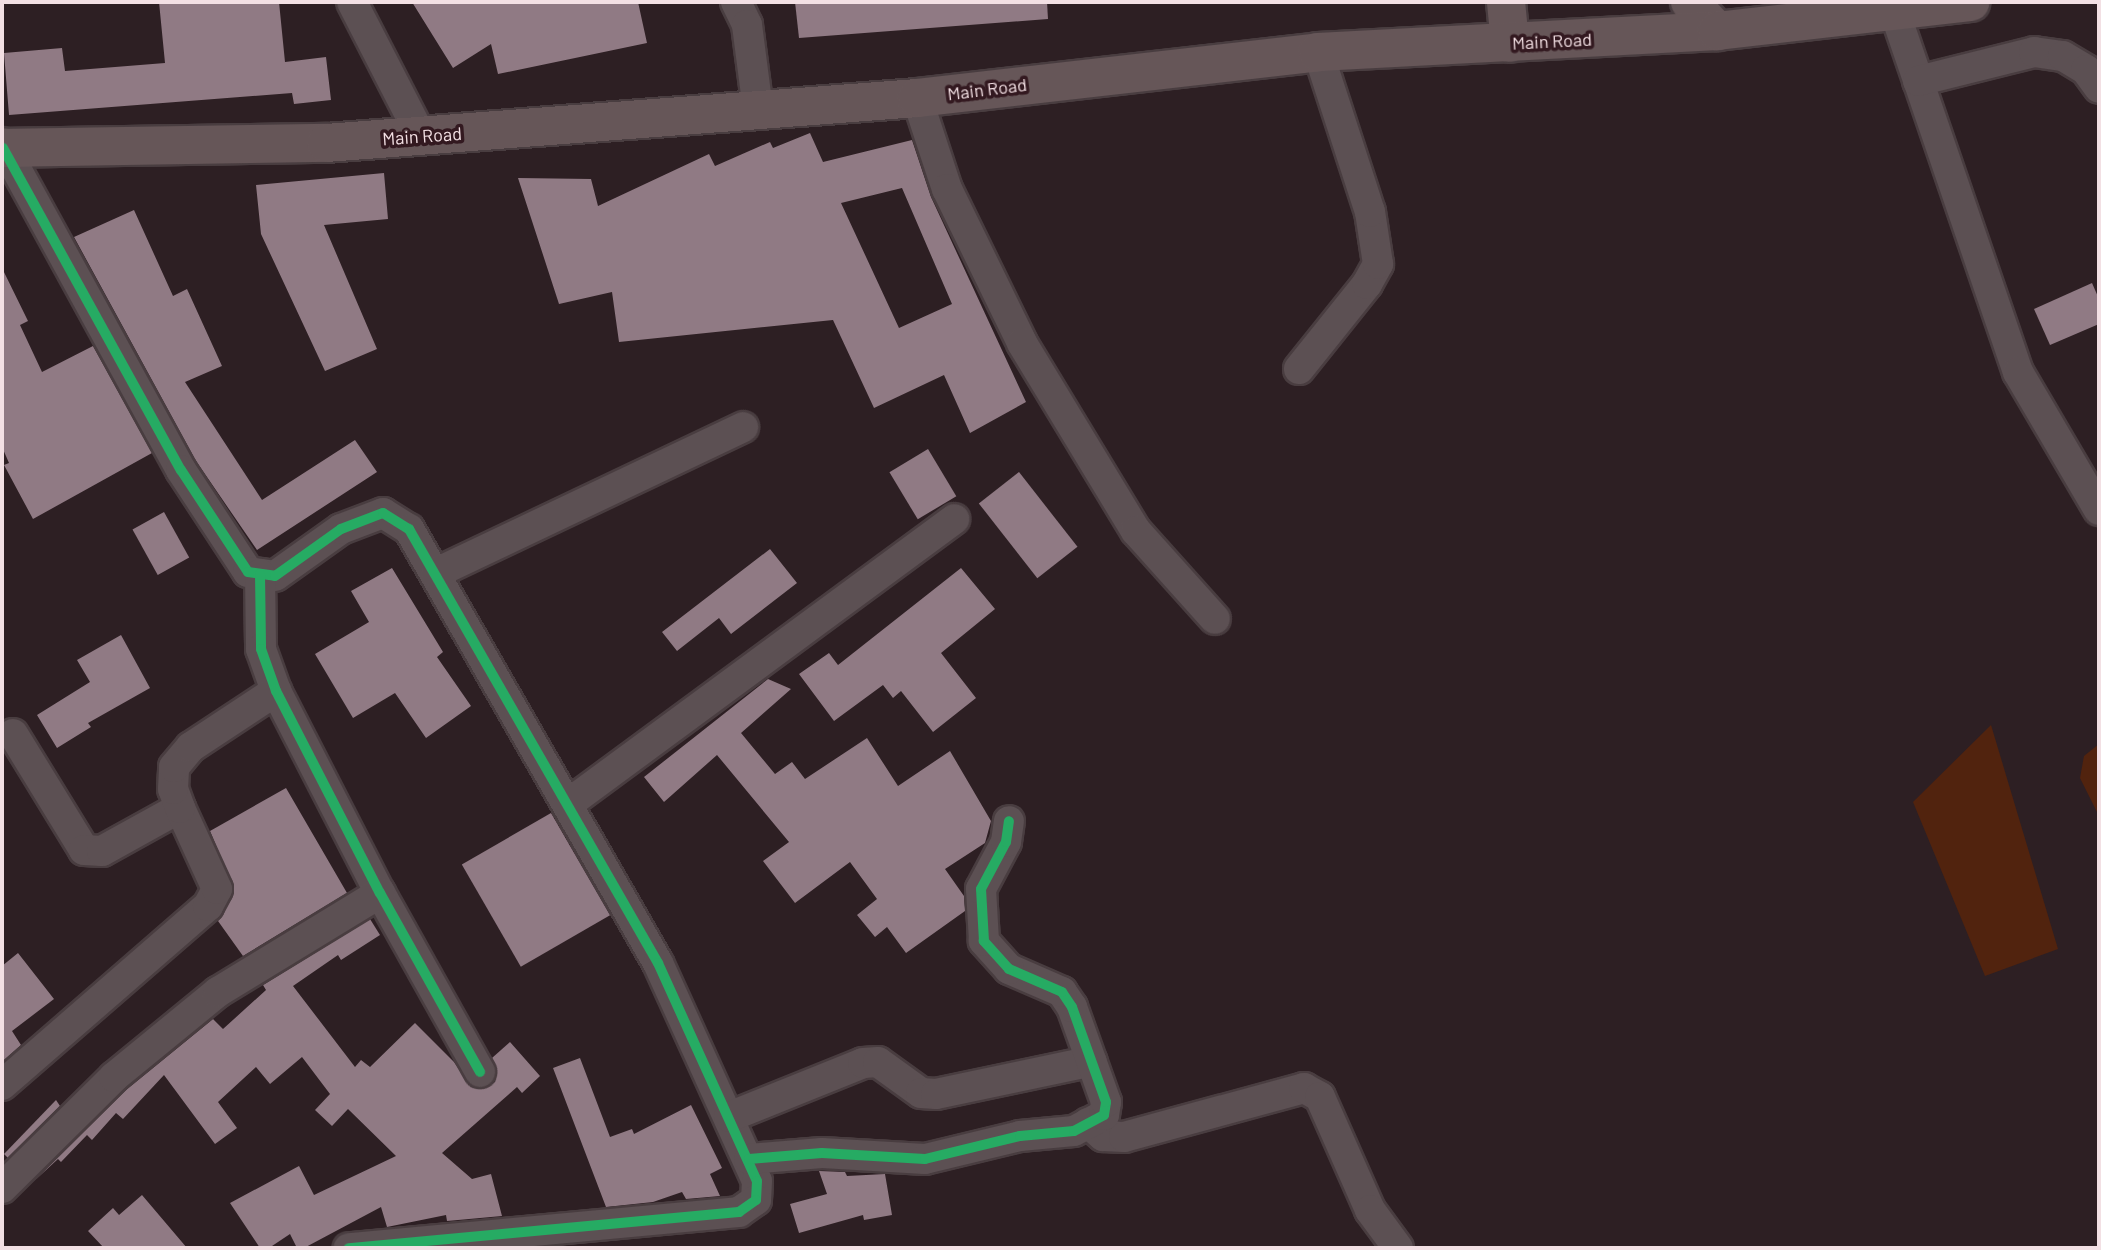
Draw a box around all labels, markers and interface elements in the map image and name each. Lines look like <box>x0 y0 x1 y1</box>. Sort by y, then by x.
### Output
street label: Main Road <box>1512 28 1592 54</box>
street label: Main Road <box>946 73 1028 105</box>
street label: Main Road <box>381 122 463 150</box>

